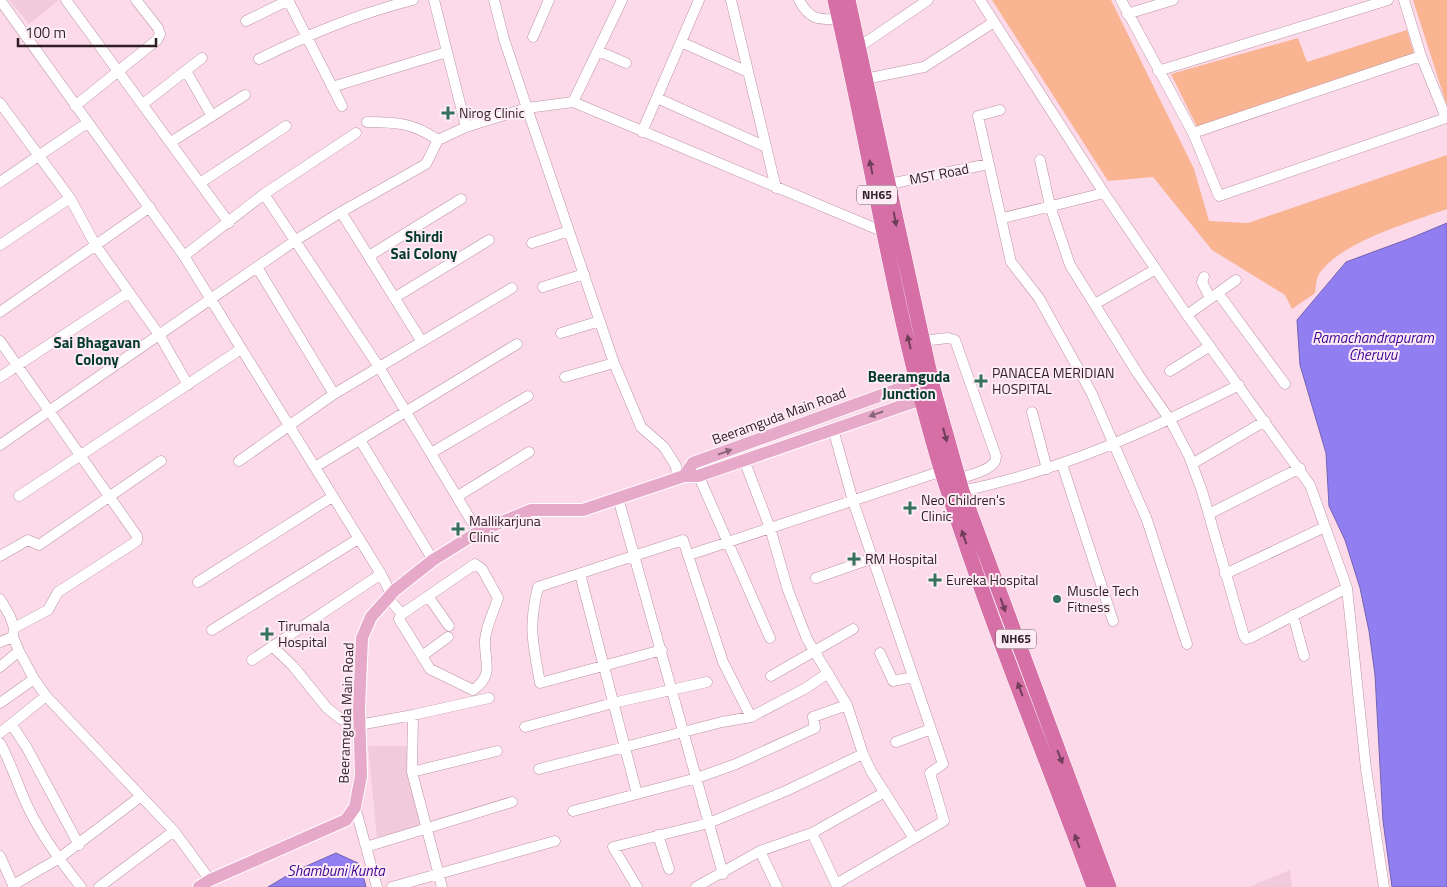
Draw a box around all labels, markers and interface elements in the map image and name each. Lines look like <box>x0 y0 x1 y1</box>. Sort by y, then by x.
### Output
scale bar <box>18 15 155 47</box>
text: 100 m <box>25 21 66 44</box>
place label: Nirog Clinic <box>459 102 525 123</box>
marker: Nirog Clinic <box>441 106 455 120</box>
street label: MST Road <box>907 157 970 190</box>
one-way arrow <box>867 159 875 174</box>
road number: NH65 <box>857 186 897 204</box>
one-way arrow <box>892 211 900 227</box>
district label: Shirdi Sai Colony <box>391 225 458 265</box>
water label: Ramachandrapuram Cheruvu <box>1312 326 1434 366</box>
district label: Sai Bhagavan Colony <box>53 331 141 371</box>
one-way arrow <box>905 335 913 350</box>
place label: PANACEA MERIDIAN HOSPITAL <box>992 362 1115 399</box>
district label: Beeramguda Junction <box>868 365 951 405</box>
marker: PANACEA MERIDIAN HOSPITAL <box>974 374 988 388</box>
street label: Beeramguda Main Road <box>709 382 849 450</box>
one-way arrow <box>868 411 883 418</box>
one-way arrow <box>941 427 949 443</box>
one-way arrow <box>717 448 732 455</box>
place label: Neo Children's Clinic <box>921 489 1005 526</box>
marker: Neo Children's Clinic <box>903 501 917 515</box>
place label: Mallikarjuna Clinic <box>469 510 541 547</box>
marker: Mallikarjuna Clinic <box>451 522 465 536</box>
one-way arrow <box>960 529 967 544</box>
place label: RM Hospital <box>865 548 937 569</box>
marker: RM Hospital <box>847 552 861 566</box>
place label: Eureka Hospital <box>946 569 1038 590</box>
marker: Eureka Hospital <box>928 573 942 587</box>
place label: Muscle Tech Fitness <box>1067 580 1139 617</box>
marker: Muscle Tech Fitness <box>1051 593 1063 605</box>
one-way arrow <box>999 598 1007 613</box>
place label: Tirumala Hospital <box>278 615 330 652</box>
marker: Tirumala Hospital <box>260 627 274 641</box>
road number: NH65 <box>996 630 1036 648</box>
street label: Beeramguda Main Road <box>333 642 358 784</box>
one-way arrow <box>1016 681 1024 696</box>
one-way arrow <box>1057 750 1064 765</box>
one-way arrow <box>1073 834 1080 849</box>
water label: Shambuni Kunta <box>287 859 386 882</box>

